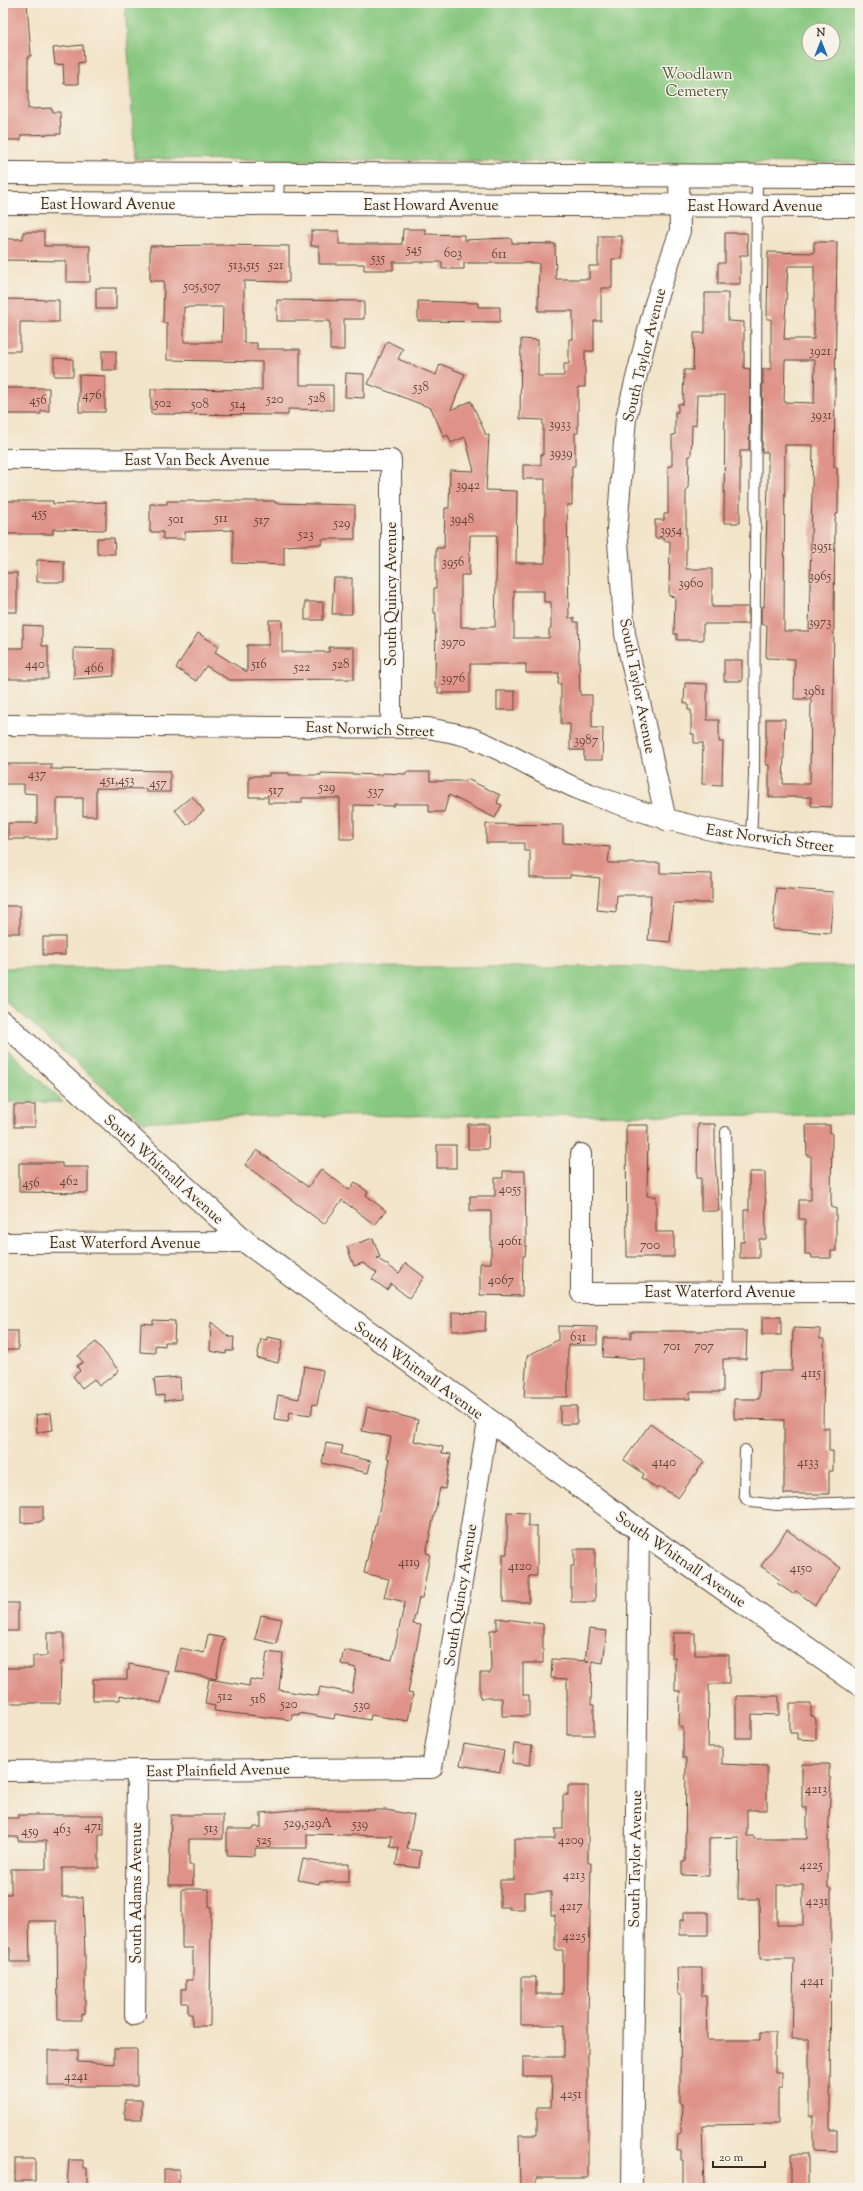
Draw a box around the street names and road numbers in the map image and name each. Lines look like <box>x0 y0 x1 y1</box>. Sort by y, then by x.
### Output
street label: East Howard Avenue <box>40 195 176 216</box>
street label: East Howard Avenue <box>363 196 499 217</box>
street label: East Howard Avenue <box>687 197 823 218</box>
street label: South Taylor Avenue <box>619 286 672 425</box>
street label: East Van Beck Avenue <box>124 451 270 472</box>
street label: South Quincy Avenue <box>382 522 403 666</box>
street label: South Taylor Avenue <box>613 617 660 756</box>
street label: East Norwich Street <box>305 718 435 743</box>
street label: East Norwich Street <box>705 820 835 859</box>
street label: South Whitnall Avenue <box>98 1110 228 1230</box>
street label: East Waterford Avenue <box>50 1234 200 1255</box>
street label: East Waterford Avenue <box>645 1283 795 1304</box>
street label: South Whitnall Avenue <box>349 1317 487 1425</box>
street label: South Whitnall Avenue <box>611 1507 750 1613</box>
street label: South Quincy Avenue <box>440 1522 483 1668</box>
street label: East Plainfield Avenue <box>146 1760 290 1783</box>
street label: South Taylor Avenue <box>625 1790 648 1928</box>
street label: South Adams Avenue <box>127 1822 148 1964</box>

